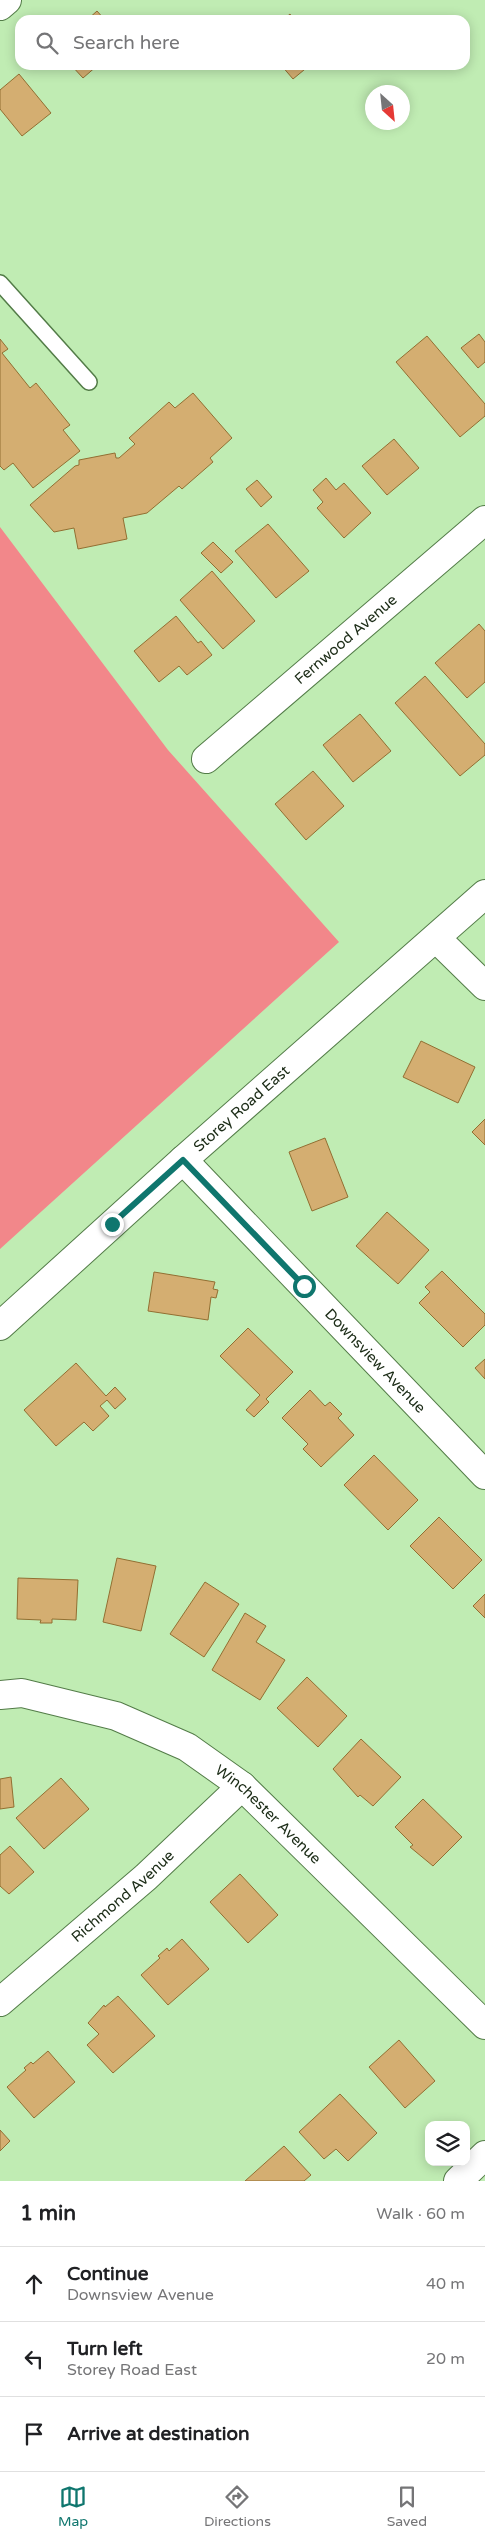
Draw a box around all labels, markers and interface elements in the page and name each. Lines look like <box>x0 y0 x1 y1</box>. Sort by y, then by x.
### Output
search box <box>15 15 470 70</box>
icon: search <box>33 29 61 57</box>
text: Search here <box>73 32 180 54</box>
north arrow <box>365 85 410 130</box>
street label: Fernwood Avenue <box>291 591 401 688</box>
street label: Storey Road East <box>190 1061 293 1156</box>
route end <box>101 1213 124 1236</box>
route start <box>293 1275 316 1298</box>
street label: Downsview Avenue <box>321 1305 430 1417</box>
street label: Winchester Avenue <box>212 1761 325 1868</box>
street label: Richmond Avenue <box>68 1846 178 1946</box>
map controls <box>425 2121 470 2166</box>
button: layers <box>425 2121 470 2166</box>
text: 1 min <box>20 2201 76 2226</box>
text: Walk · 60 m <box>376 2204 465 2224</box>
text: Continue <box>67 2263 149 2285</box>
icon: ahead <box>20 2270 48 2298</box>
text: 40 m <box>426 2274 465 2294</box>
text: Downsview Avenue <box>67 2285 214 2305</box>
text: Turn left <box>67 2338 143 2360</box>
icon: left <box>20 2345 48 2373</box>
text: 20 m <box>426 2349 465 2369</box>
text: Storey Road East <box>67 2360 197 2380</box>
icon: arrive <box>20 2420 48 2448</box>
text: Arrive at destination <box>67 2423 250 2445</box>
tab: Map <box>58 2483 88 2530</box>
tab: Directions <box>204 2483 271 2530</box>
tab: Saved <box>387 2483 427 2530</box>

